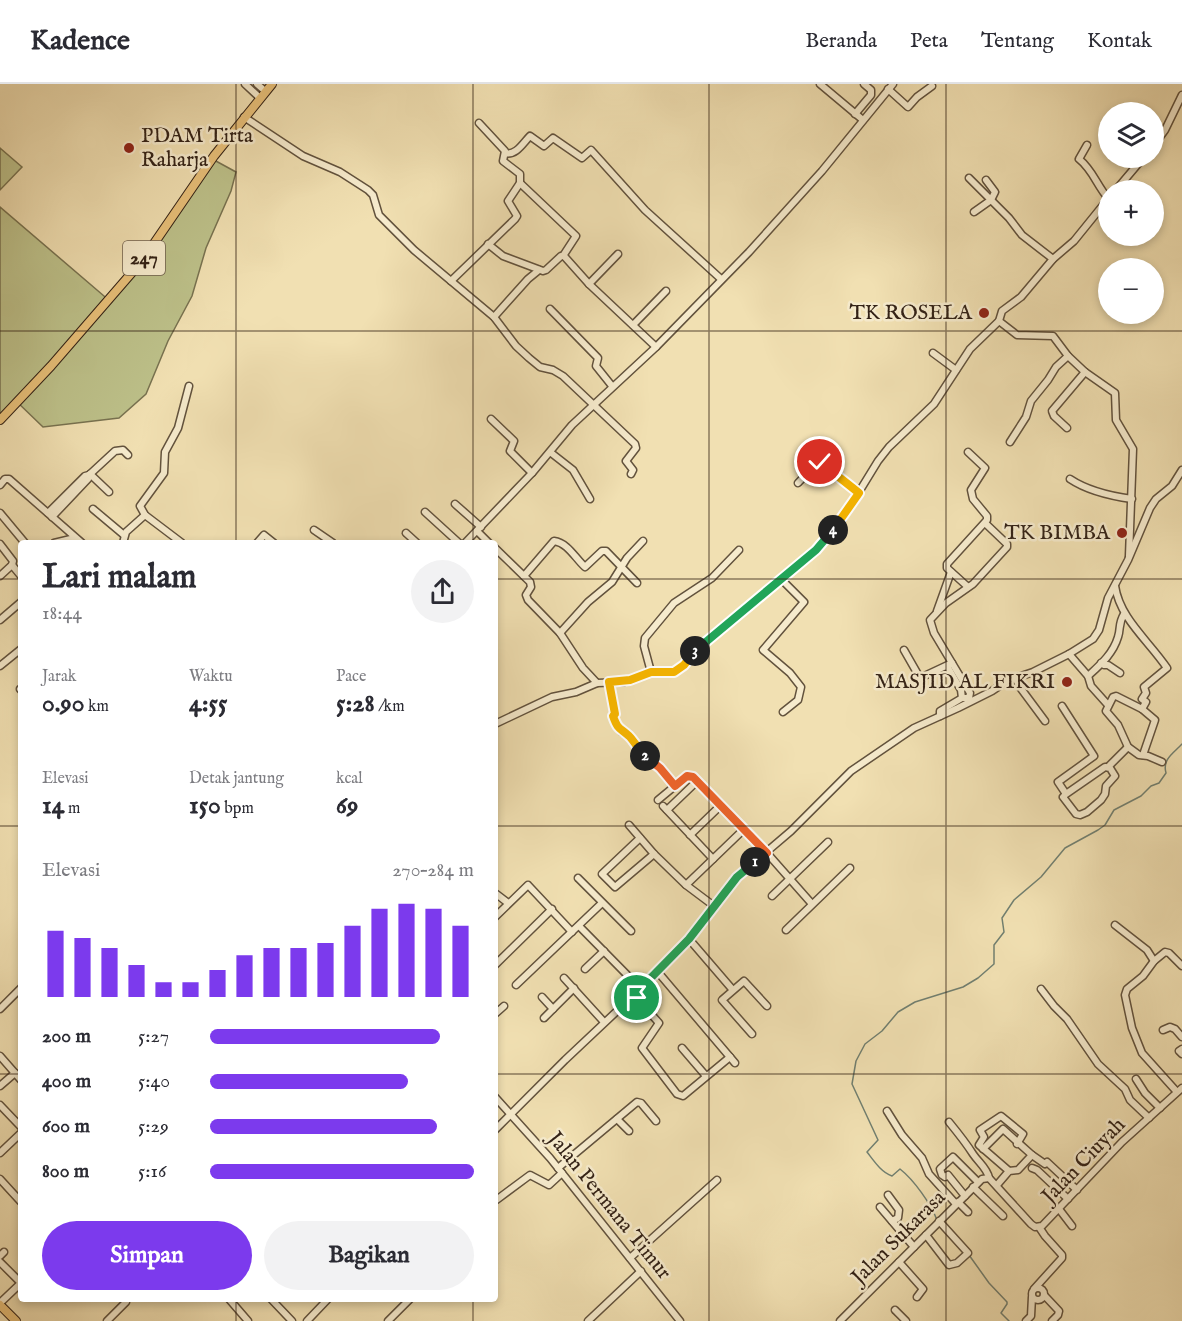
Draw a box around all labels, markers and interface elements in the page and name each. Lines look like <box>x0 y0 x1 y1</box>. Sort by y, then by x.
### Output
text: Kadence <box>30 24 130 59</box>
text: Beranda <box>805 28 877 55</box>
text: Peta <box>910 28 948 55</box>
text: Tentang <box>981 28 1054 55</box>
text: Kontak <box>1087 28 1152 55</box>
map controls <box>1098 102 1164 324</box>
button: layers <box>1098 102 1164 168</box>
place label: PDAM Tirta Raharja <box>141 123 254 174</box>
marker: PDAM Tirta Raharja <box>122 141 136 155</box>
button: + <box>1098 180 1164 246</box>
road number: 247 <box>123 241 165 275</box>
button: − <box>1098 258 1164 324</box>
place label: TK ROSELA <box>850 300 973 327</box>
marker: TK ROSELA <box>977 306 991 320</box>
pin <box>794 436 845 487</box>
icon: check <box>803 445 836 478</box>
pin: 4 <box>818 515 848 545</box>
text: 4 <box>829 520 837 540</box>
place label: TK BIMBA <box>1004 520 1111 547</box>
marker: TK BIMBA <box>1115 526 1129 540</box>
text: Lari malam <box>42 557 196 599</box>
button: share <box>411 560 474 623</box>
text: 18:44 <box>42 601 82 626</box>
pin: 3 <box>680 636 710 666</box>
text: 3 <box>692 641 698 661</box>
text: Jarak <box>42 667 76 687</box>
text: Waktu <box>189 667 233 687</box>
text: Pace <box>336 667 366 687</box>
place label: MASJID AL FIKRI <box>875 669 1055 696</box>
marker: MASJID AL FIKRI <box>1060 675 1074 689</box>
text: 0.90 <box>42 687 84 720</box>
text: 4:55 <box>189 687 227 720</box>
text: 5:28 <box>336 687 375 720</box>
text: km <box>84 697 109 717</box>
text: /km <box>375 697 405 717</box>
pin: 2 <box>630 741 660 771</box>
text: 2 <box>641 746 649 766</box>
text: Elevasi <box>42 769 89 789</box>
text: Detak jantung <box>189 769 284 789</box>
text: kcal <box>336 769 363 789</box>
text: 14 <box>42 789 64 822</box>
text: 150 <box>189 789 221 822</box>
text: 69 <box>336 789 358 822</box>
text: m <box>64 799 80 819</box>
text: bpm <box>221 799 254 819</box>
pin: 1 <box>740 847 770 877</box>
text: 1 <box>752 852 758 872</box>
text: Elevasi <box>42 858 100 883</box>
text: 270–284 m <box>392 858 474 883</box>
pin <box>611 972 662 1023</box>
icon: arrive <box>620 981 653 1014</box>
text: 200 m <box>42 1024 91 1049</box>
text: 5:27 <box>138 1024 169 1049</box>
text: 400 m <box>42 1069 91 1094</box>
text: 5:40 <box>138 1069 170 1094</box>
street label: Jalan Ciuyah <box>1035 1112 1132 1211</box>
text: 600 m <box>42 1114 90 1139</box>
text: 5:29 <box>138 1114 169 1139</box>
street label: Jalan Permana Timur <box>540 1125 677 1286</box>
text: 800 m <box>42 1159 89 1184</box>
text: 5:16 <box>138 1159 166 1184</box>
street label: Jalan Sukarasa <box>845 1184 953 1292</box>
button: Simpan <box>42 1221 252 1290</box>
button: Bagikan <box>264 1221 474 1290</box>

